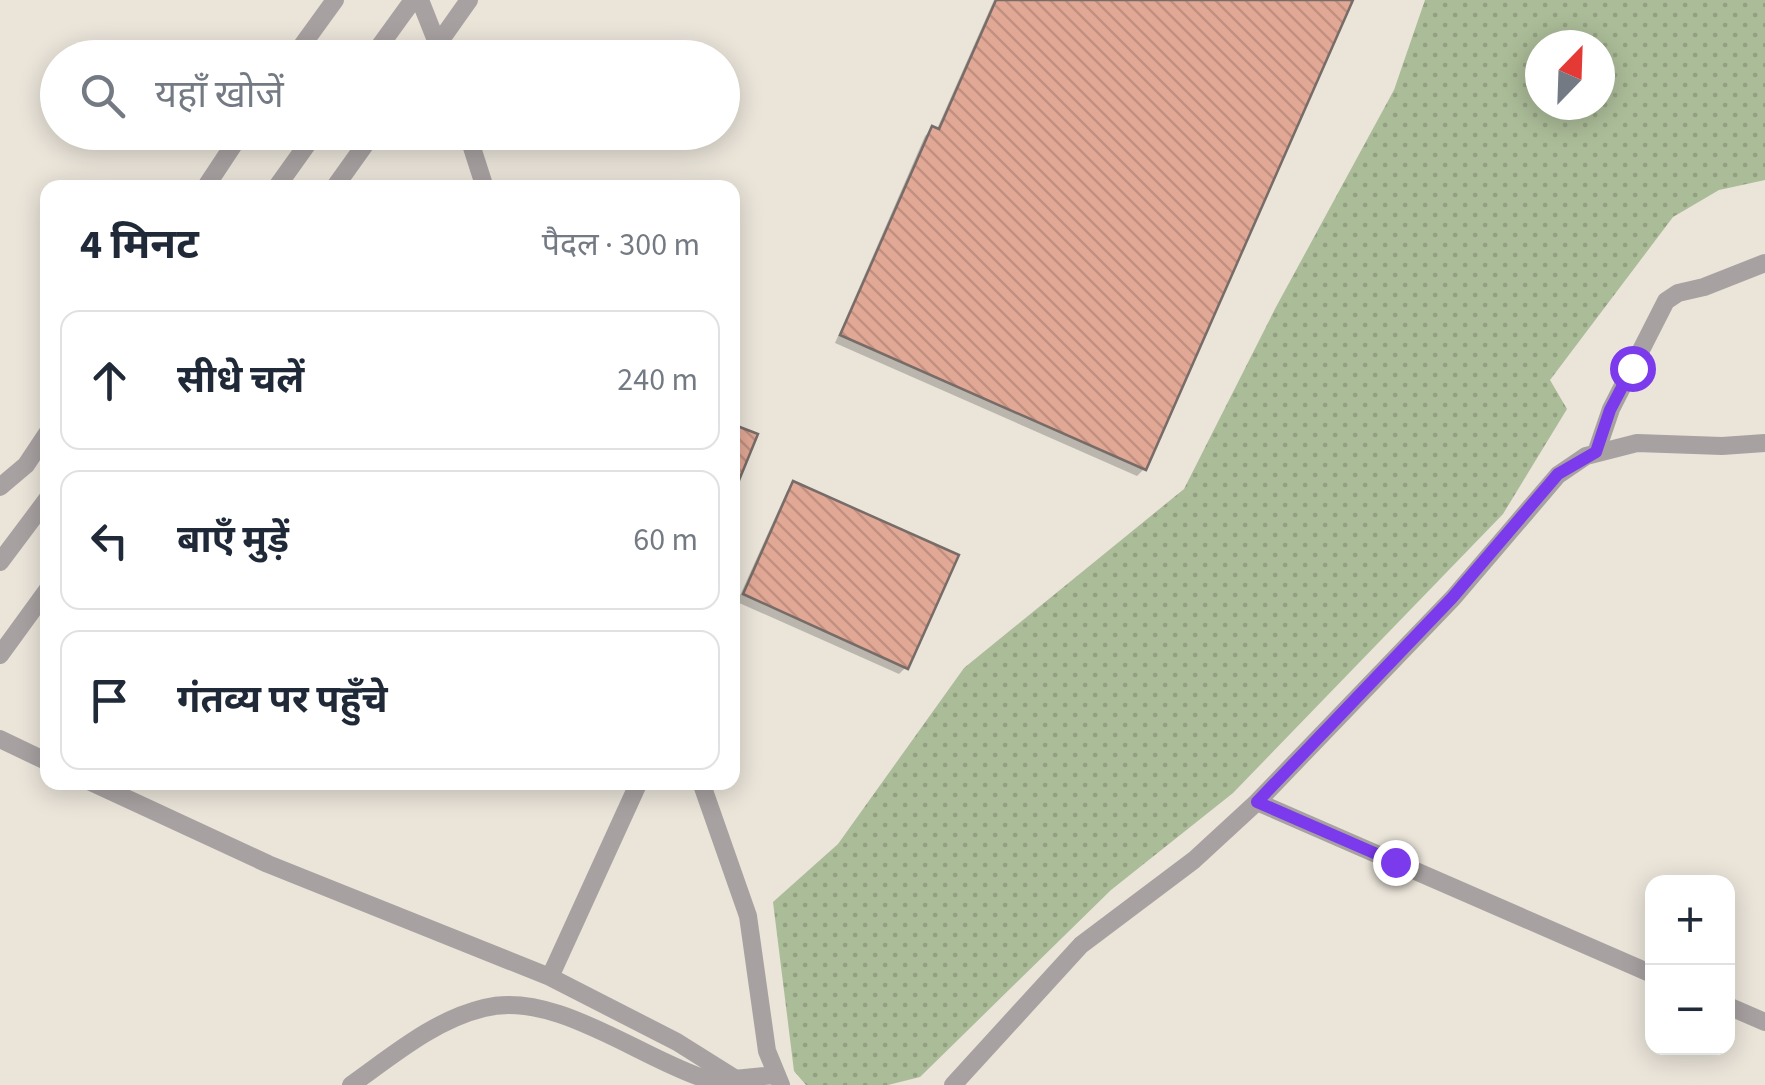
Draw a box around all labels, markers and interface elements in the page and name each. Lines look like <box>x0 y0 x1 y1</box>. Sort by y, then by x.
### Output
north arrow <box>1525 30 1615 120</box>
search box <box>40 40 740 150</box>
icon: search <box>75 68 130 123</box>
text: यहाँ खोजें <box>155 68 284 122</box>
text: 4 मिनट <box>80 215 199 275</box>
text: पैदल · 300 m <box>542 222 700 268</box>
route start <box>1610 346 1656 392</box>
icon: ahead <box>82 353 137 408</box>
text: सीधे चलें <box>177 353 304 407</box>
text: 240 m <box>617 357 698 403</box>
icon: left <box>82 513 137 568</box>
text: बाएँ मुड़ें <box>177 513 289 567</box>
text: 60 m <box>633 517 698 563</box>
icon: arrive <box>82 673 137 728</box>
text: गंतव्य पर पहुँचे <box>177 673 388 727</box>
route end <box>1373 840 1419 886</box>
map controls <box>1645 875 1735 1055</box>
button: + <box>1645 875 1735 965</box>
button: − <box>1645 965 1735 1055</box>

